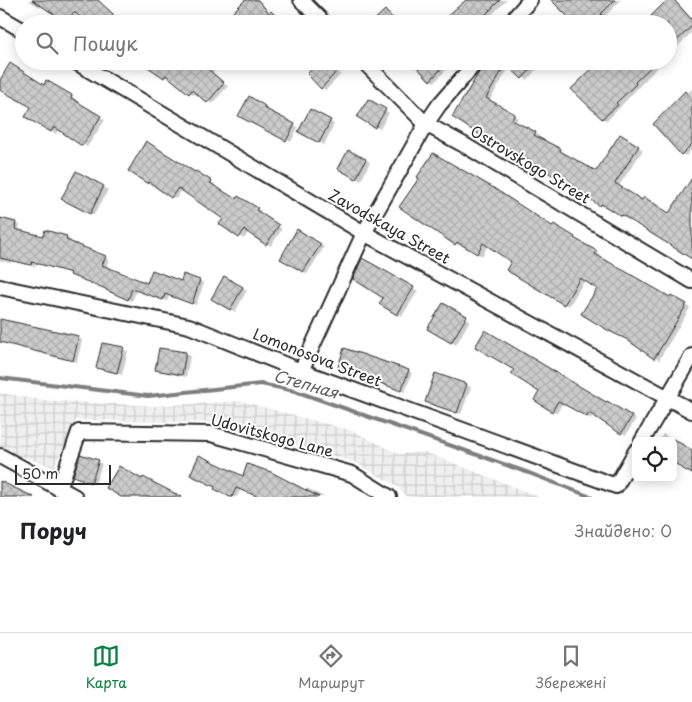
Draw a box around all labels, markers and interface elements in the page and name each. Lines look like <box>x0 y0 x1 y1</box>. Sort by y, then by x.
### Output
search box <box>15 15 677 70</box>
icon: search <box>33 29 61 57</box>
text: Пошук <box>73 29 138 57</box>
street label: Ostrovskogo Street <box>466 119 595 209</box>
street label: Zavodskaya Street <box>325 183 455 269</box>
street label: Lomonosova Street <box>250 321 385 392</box>
water label: Степная <box>271 362 343 404</box>
street label: Udovitskogo Lane <box>208 407 336 462</box>
map controls <box>632 437 677 482</box>
button: locate <box>632 437 677 482</box>
scale bar <box>15 462 111 485</box>
text: 50 m <box>22 463 58 484</box>
text: Поруч <box>20 514 87 546</box>
text: Знайдено: 0 <box>575 518 672 542</box>
tab: Карта <box>86 642 127 693</box>
tab: Маршрут <box>298 642 364 693</box>
tab: Збережені <box>536 642 606 693</box>

